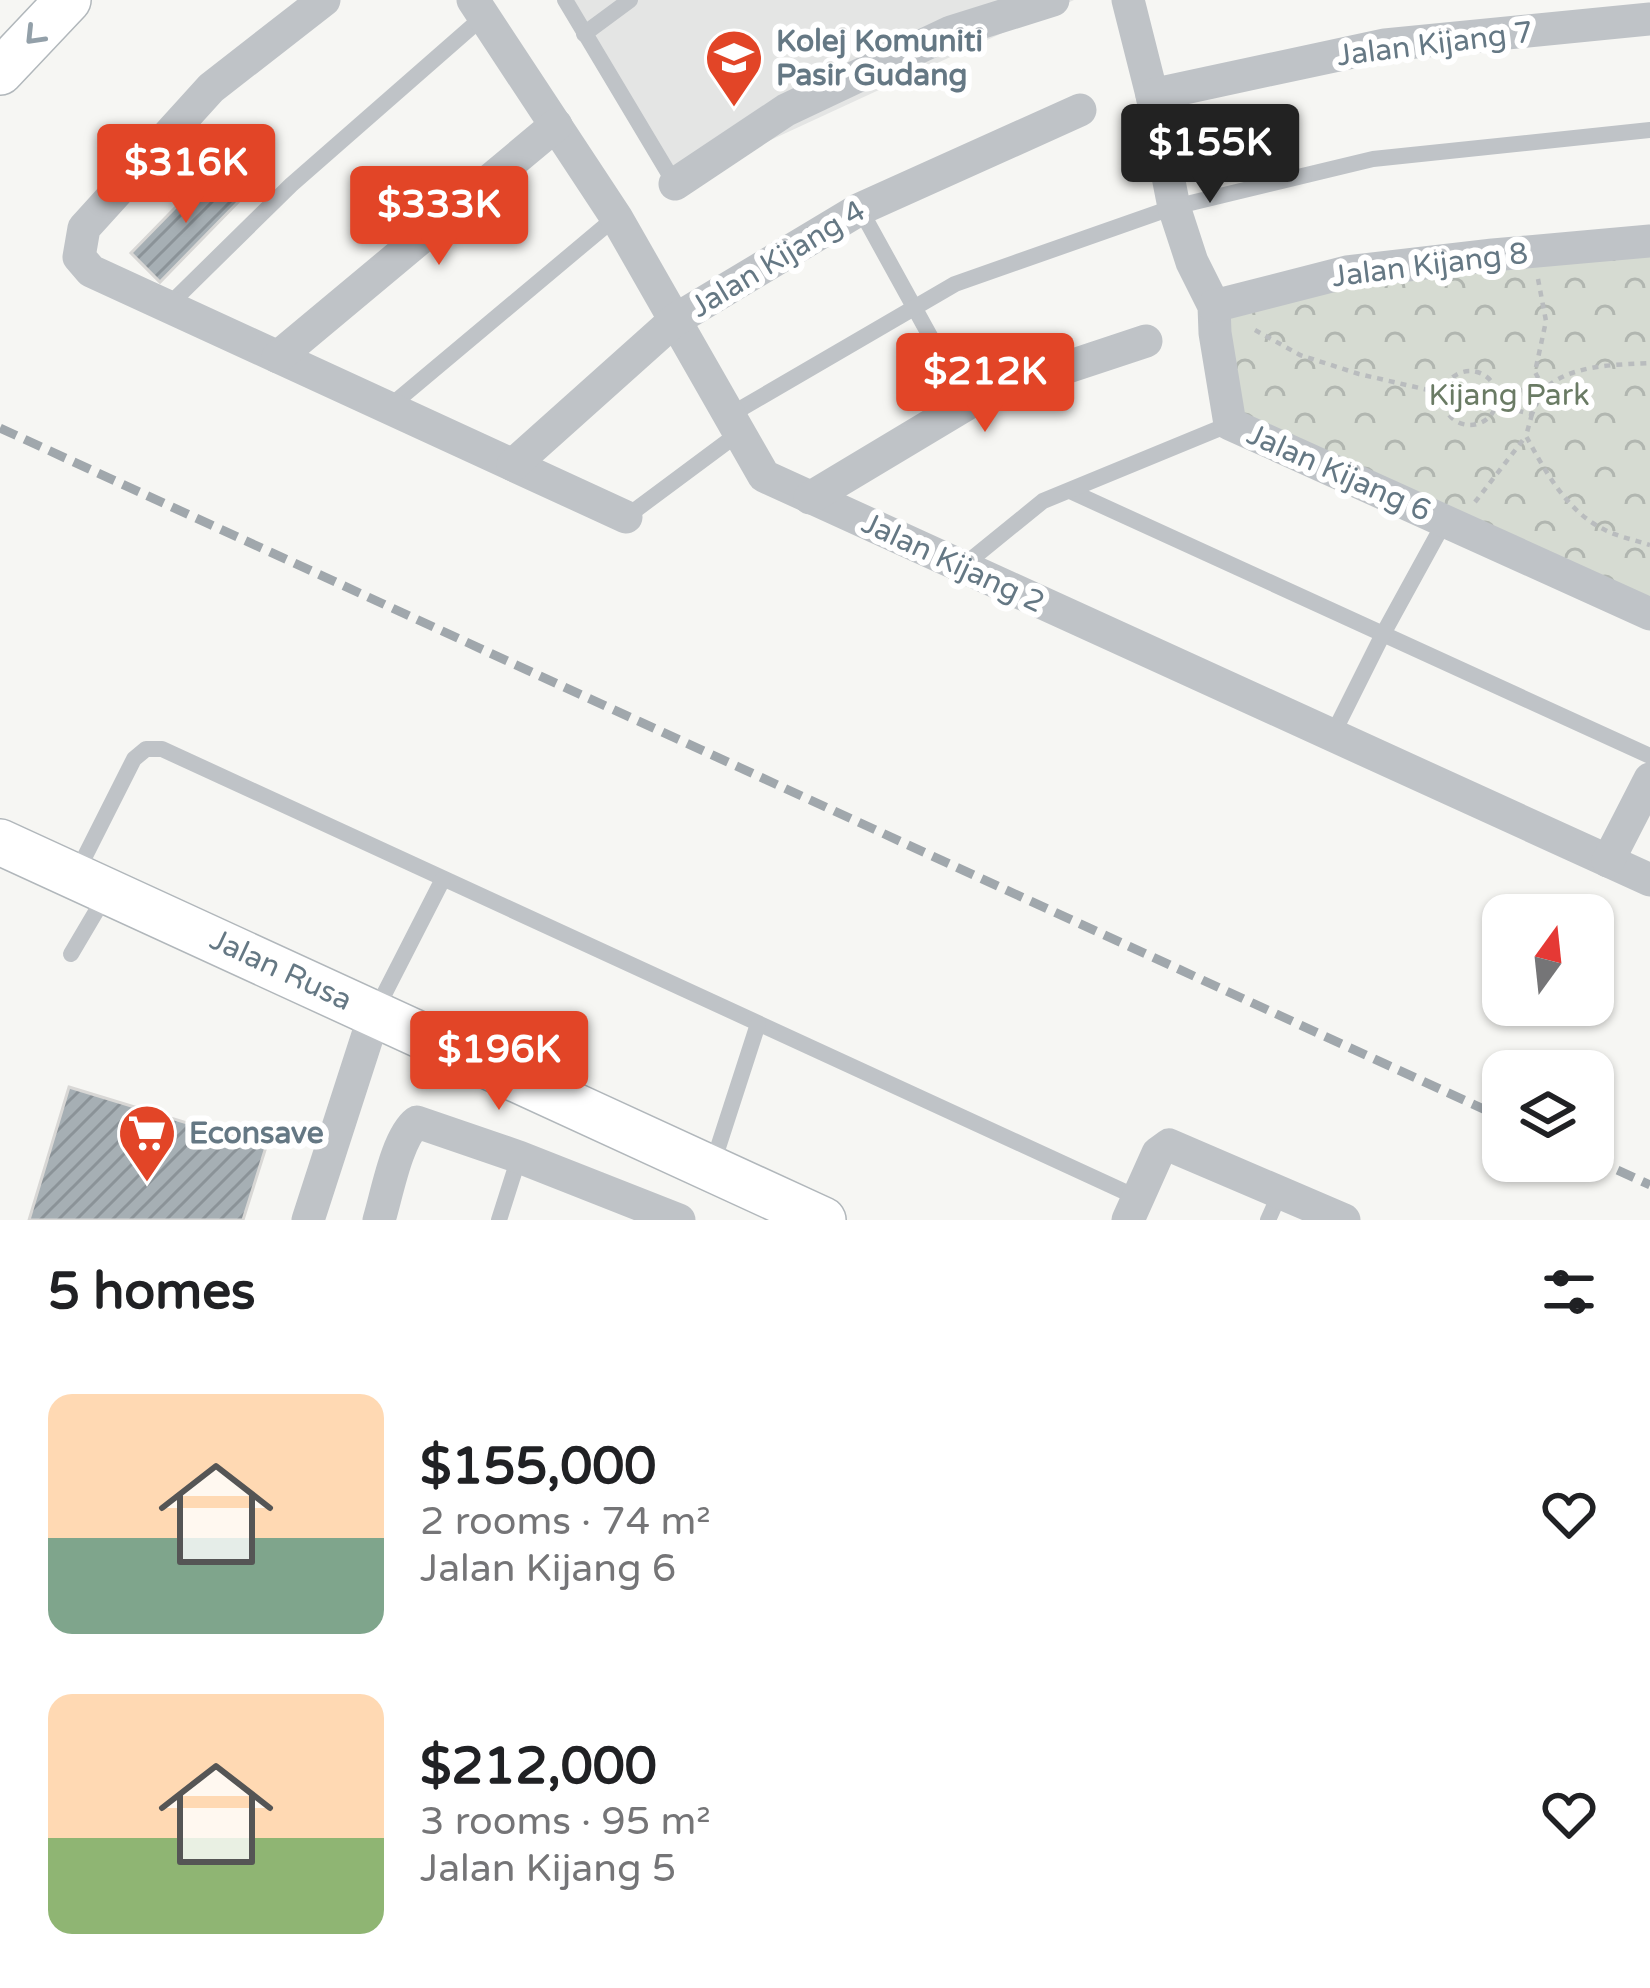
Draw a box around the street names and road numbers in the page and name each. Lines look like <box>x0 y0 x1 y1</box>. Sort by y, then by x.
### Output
street label: Jalan Kijang 7 <box>1335 14 1535 74</box>
street label: Jalan Kijang 4 <box>684 192 872 326</box>
street label: Jalan Kijang 8 <box>1330 235 1530 295</box>
street label: Jalan Kijang 6 <box>1241 416 1437 530</box>
street label: Jalan Kijang 2 <box>856 505 1050 621</box>
street label: Jalan Rusa <box>204 921 358 1019</box>

